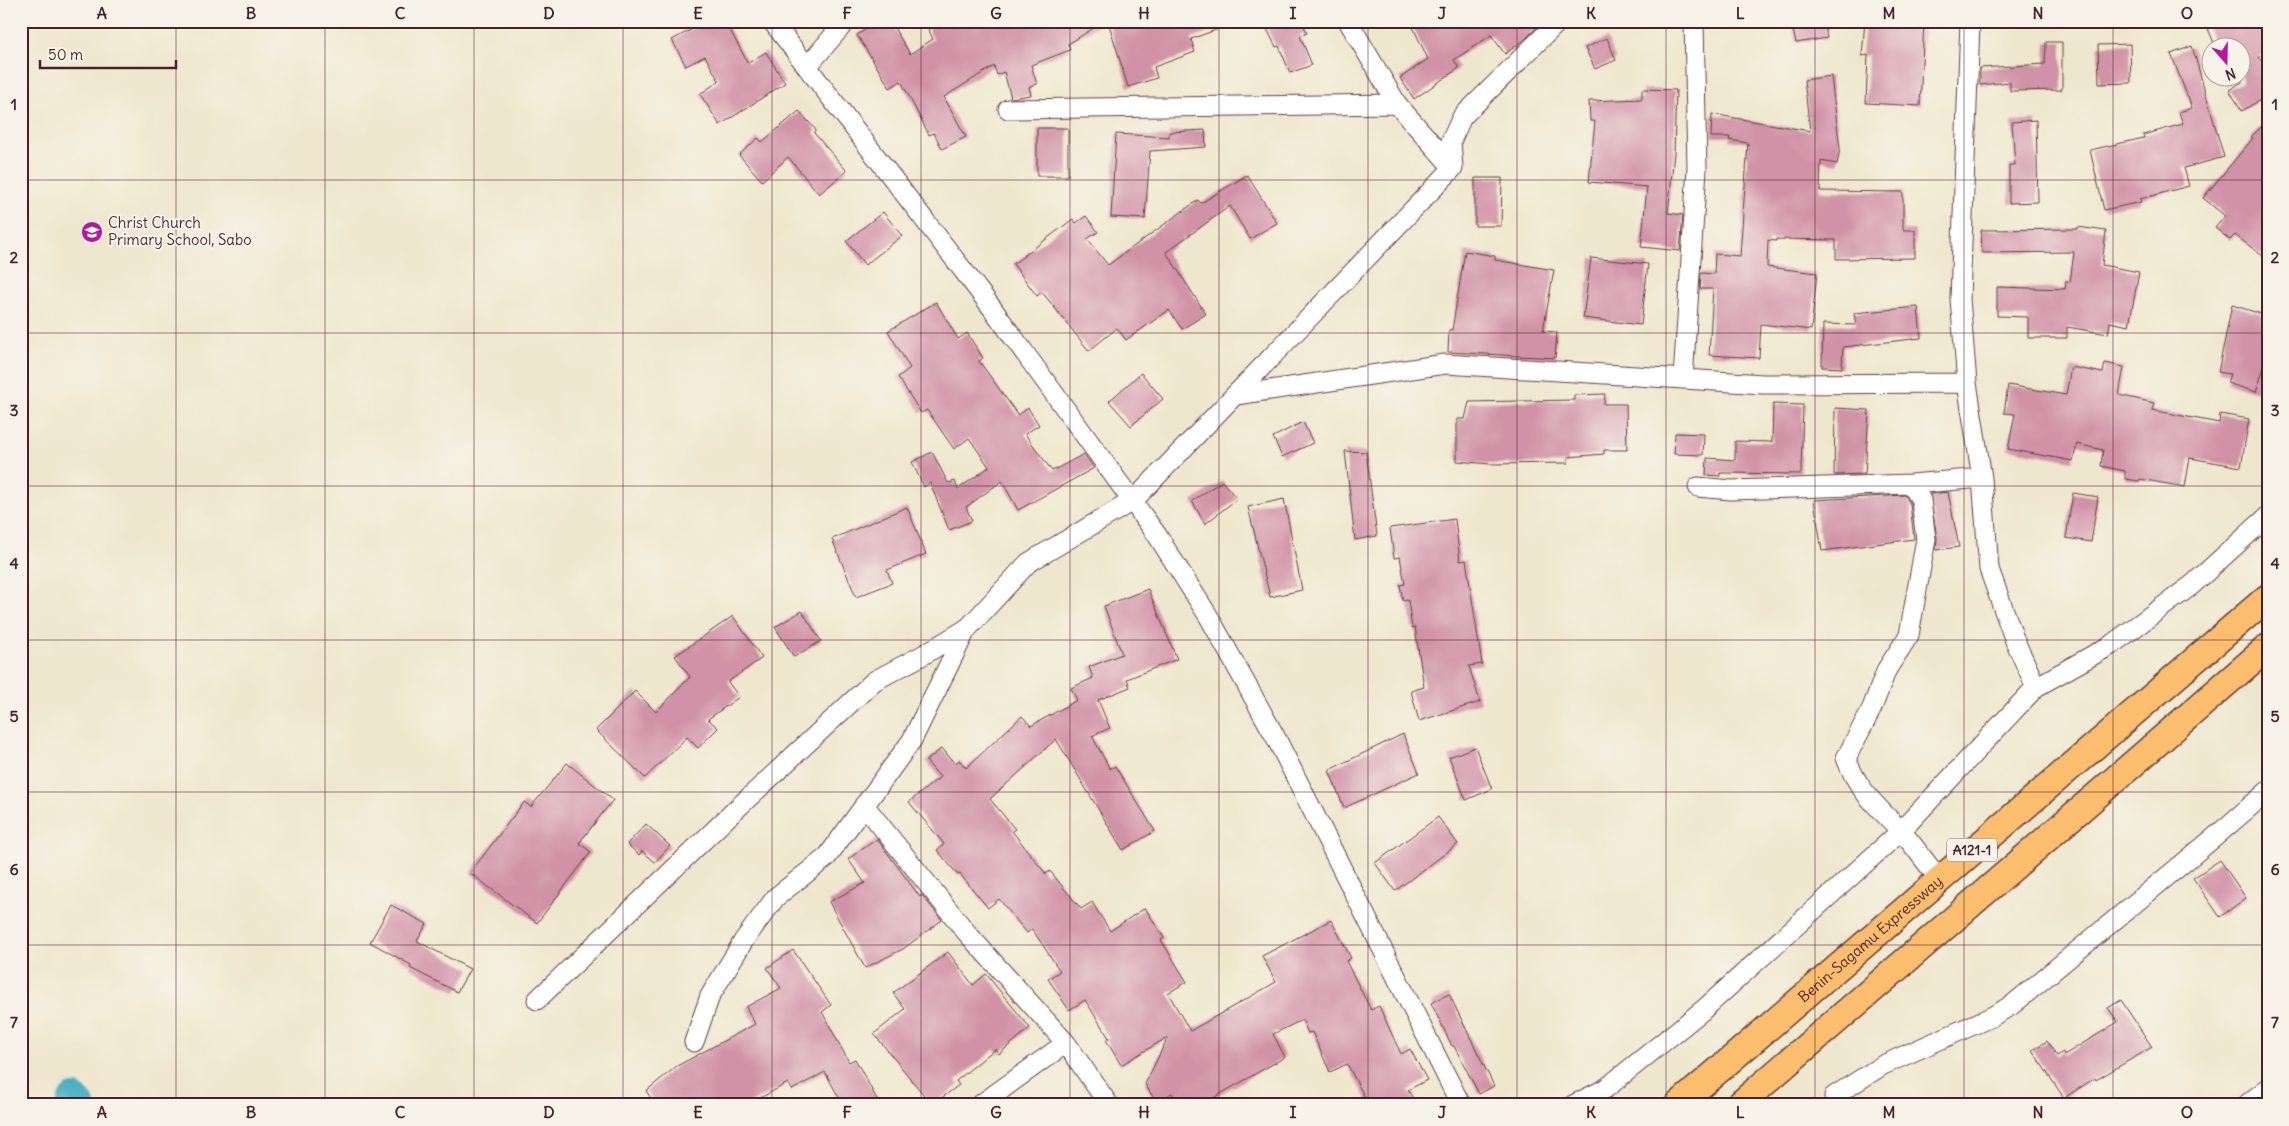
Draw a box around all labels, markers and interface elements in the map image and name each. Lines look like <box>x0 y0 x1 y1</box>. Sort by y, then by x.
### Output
text: A <box>97 3 107 23</box>
text: B <box>246 3 257 23</box>
text: C <box>395 3 406 23</box>
text: D <box>543 3 555 23</box>
text: E <box>693 3 703 23</box>
text: F <box>842 3 852 23</box>
text: G <box>990 3 1002 23</box>
text: H <box>1138 3 1150 23</box>
text: I <box>1290 3 1297 23</box>
text: J <box>1438 3 1447 23</box>
text: K <box>1586 3 1596 23</box>
text: L <box>1736 3 1745 23</box>
text: M <box>1883 3 1896 23</box>
text: N <box>2032 3 2044 23</box>
text: O <box>2181 3 2193 23</box>
scale bar <box>40 38 176 70</box>
north arrow <box>2202 38 2252 88</box>
text: 50 m <box>48 45 83 64</box>
text: N <box>2223 64 2238 84</box>
text: 1 <box>11 94 17 114</box>
text: 1 <box>2272 94 2278 114</box>
place label: Christ Church Primary School, Sabo <box>108 213 252 249</box>
school or university icon: Christ Church Primary School, Sabo <box>80 220 104 244</box>
text: 2 <box>10 247 19 267</box>
text: 2 <box>2271 247 2280 267</box>
text: 3 <box>9 400 19 420</box>
text: 3 <box>2270 400 2280 420</box>
text: 4 <box>9 553 19 573</box>
text: 4 <box>2270 553 2280 573</box>
text: 5 <box>9 706 19 726</box>
text: 5 <box>2270 706 2280 726</box>
road number: A121-1 <box>1947 838 1997 862</box>
text: 6 <box>9 859 19 879</box>
text: 6 <box>2270 859 2280 879</box>
street label: Benin-Sagamu Expressway <box>1794 871 1946 1006</box>
text: 7 <box>10 1012 18 1032</box>
text: 7 <box>2271 1012 2279 1032</box>
text: A <box>97 1102 107 1122</box>
text: B <box>246 1102 257 1122</box>
text: C <box>395 1102 406 1122</box>
text: D <box>543 1102 555 1122</box>
text: E <box>693 1102 703 1122</box>
text: F <box>842 1102 852 1122</box>
text: G <box>990 1102 1002 1122</box>
text: H <box>1138 1102 1150 1122</box>
text: I <box>1290 1102 1297 1122</box>
text: J <box>1438 1102 1447 1122</box>
text: K <box>1586 1102 1596 1122</box>
text: L <box>1736 1102 1745 1122</box>
text: M <box>1883 1102 1896 1122</box>
text: N <box>2032 1102 2044 1122</box>
text: O <box>2181 1102 2193 1122</box>

